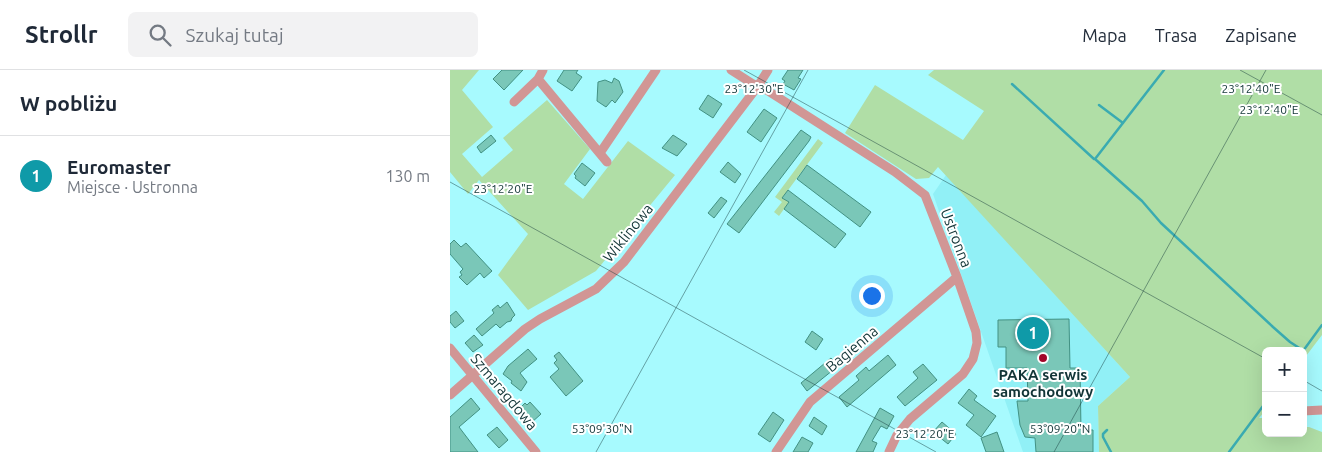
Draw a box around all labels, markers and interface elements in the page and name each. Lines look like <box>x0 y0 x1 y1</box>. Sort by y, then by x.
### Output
search box <box>128 12 478 57</box>
text: Strollr <box>25 21 98 48</box>
icon: search <box>146 21 174 49</box>
text: Szukaj tutaj <box>186 24 284 46</box>
text: Mapa <box>1082 25 1127 45</box>
text: Trasa <box>1155 25 1197 45</box>
text: Zapisane <box>1225 25 1297 45</box>
text: 23°12'30"E <box>725 82 784 95</box>
text: 23°12'40"E <box>1222 82 1281 95</box>
text: W pobliżu <box>20 91 117 115</box>
text: 23°12'40"E <box>1240 103 1299 116</box>
text: Euromaster <box>67 156 171 178</box>
text: 1 <box>31 167 41 185</box>
text: 130 m <box>385 167 430 185</box>
text: Miejsce · Ustronna <box>67 178 198 196</box>
text: 23°12'20"E <box>474 182 533 195</box>
street label: Wiklinowa <box>599 200 656 265</box>
street label: Ustronna <box>937 206 976 270</box>
your location <box>859 283 885 309</box>
pin: 1 <box>1017 314 1049 352</box>
street label: Bagienna <box>822 322 881 375</box>
map controls <box>1262 347 1307 437</box>
button: + <box>1262 347 1307 392</box>
street label: Szmaragdowa <box>468 350 541 433</box>
marker: PAKA serwis samochodowy <box>1037 352 1049 364</box>
place label: PAKA serwis samochodowy <box>993 366 1093 400</box>
button: − <box>1262 392 1307 437</box>
text: 53°09'30"N <box>572 422 632 435</box>
text: 53°09'20"N <box>1030 422 1090 435</box>
text: 23°12'20"E <box>896 427 955 440</box>

